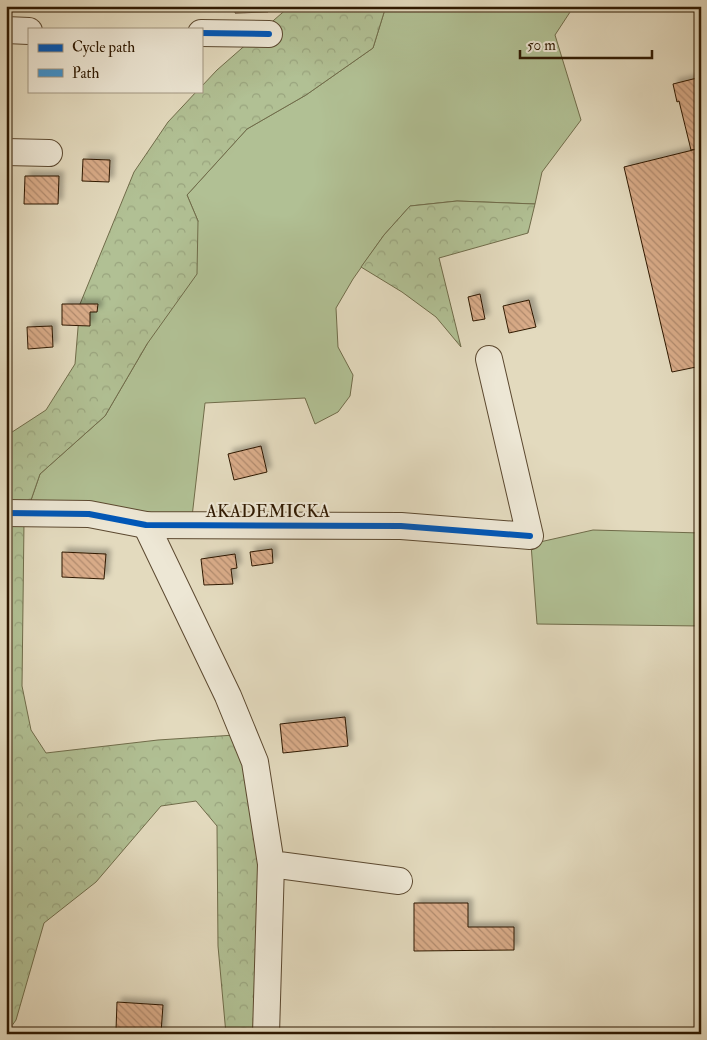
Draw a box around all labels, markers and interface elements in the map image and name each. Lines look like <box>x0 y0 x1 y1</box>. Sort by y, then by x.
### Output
legend <box>28 28 202 92</box>
scale bar <box>520 28 652 60</box>
text: 50 m <box>527 36 556 55</box>
text: Cycle path <box>72 38 135 58</box>
text: Path <box>72 64 99 83</box>
street label: AKADEMICKA <box>205 500 331 523</box>

